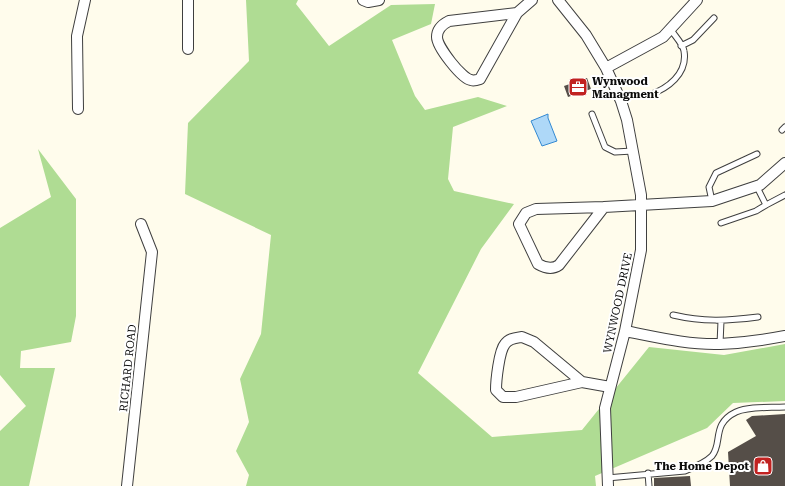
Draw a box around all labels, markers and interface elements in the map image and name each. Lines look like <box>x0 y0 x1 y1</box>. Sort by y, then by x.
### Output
place label: Wynwood Managment <box>592 75 659 101</box>
office icon: Wynwood Managment <box>567 76 589 98</box>
street label: WYNWOOD DRIVE <box>601 252 635 354</box>
street label: RICHARD ROAD <box>117 324 139 412</box>
shop icon: The Home Depot <box>752 455 774 477</box>
place label: The Home Depot <box>654 460 750 473</box>

